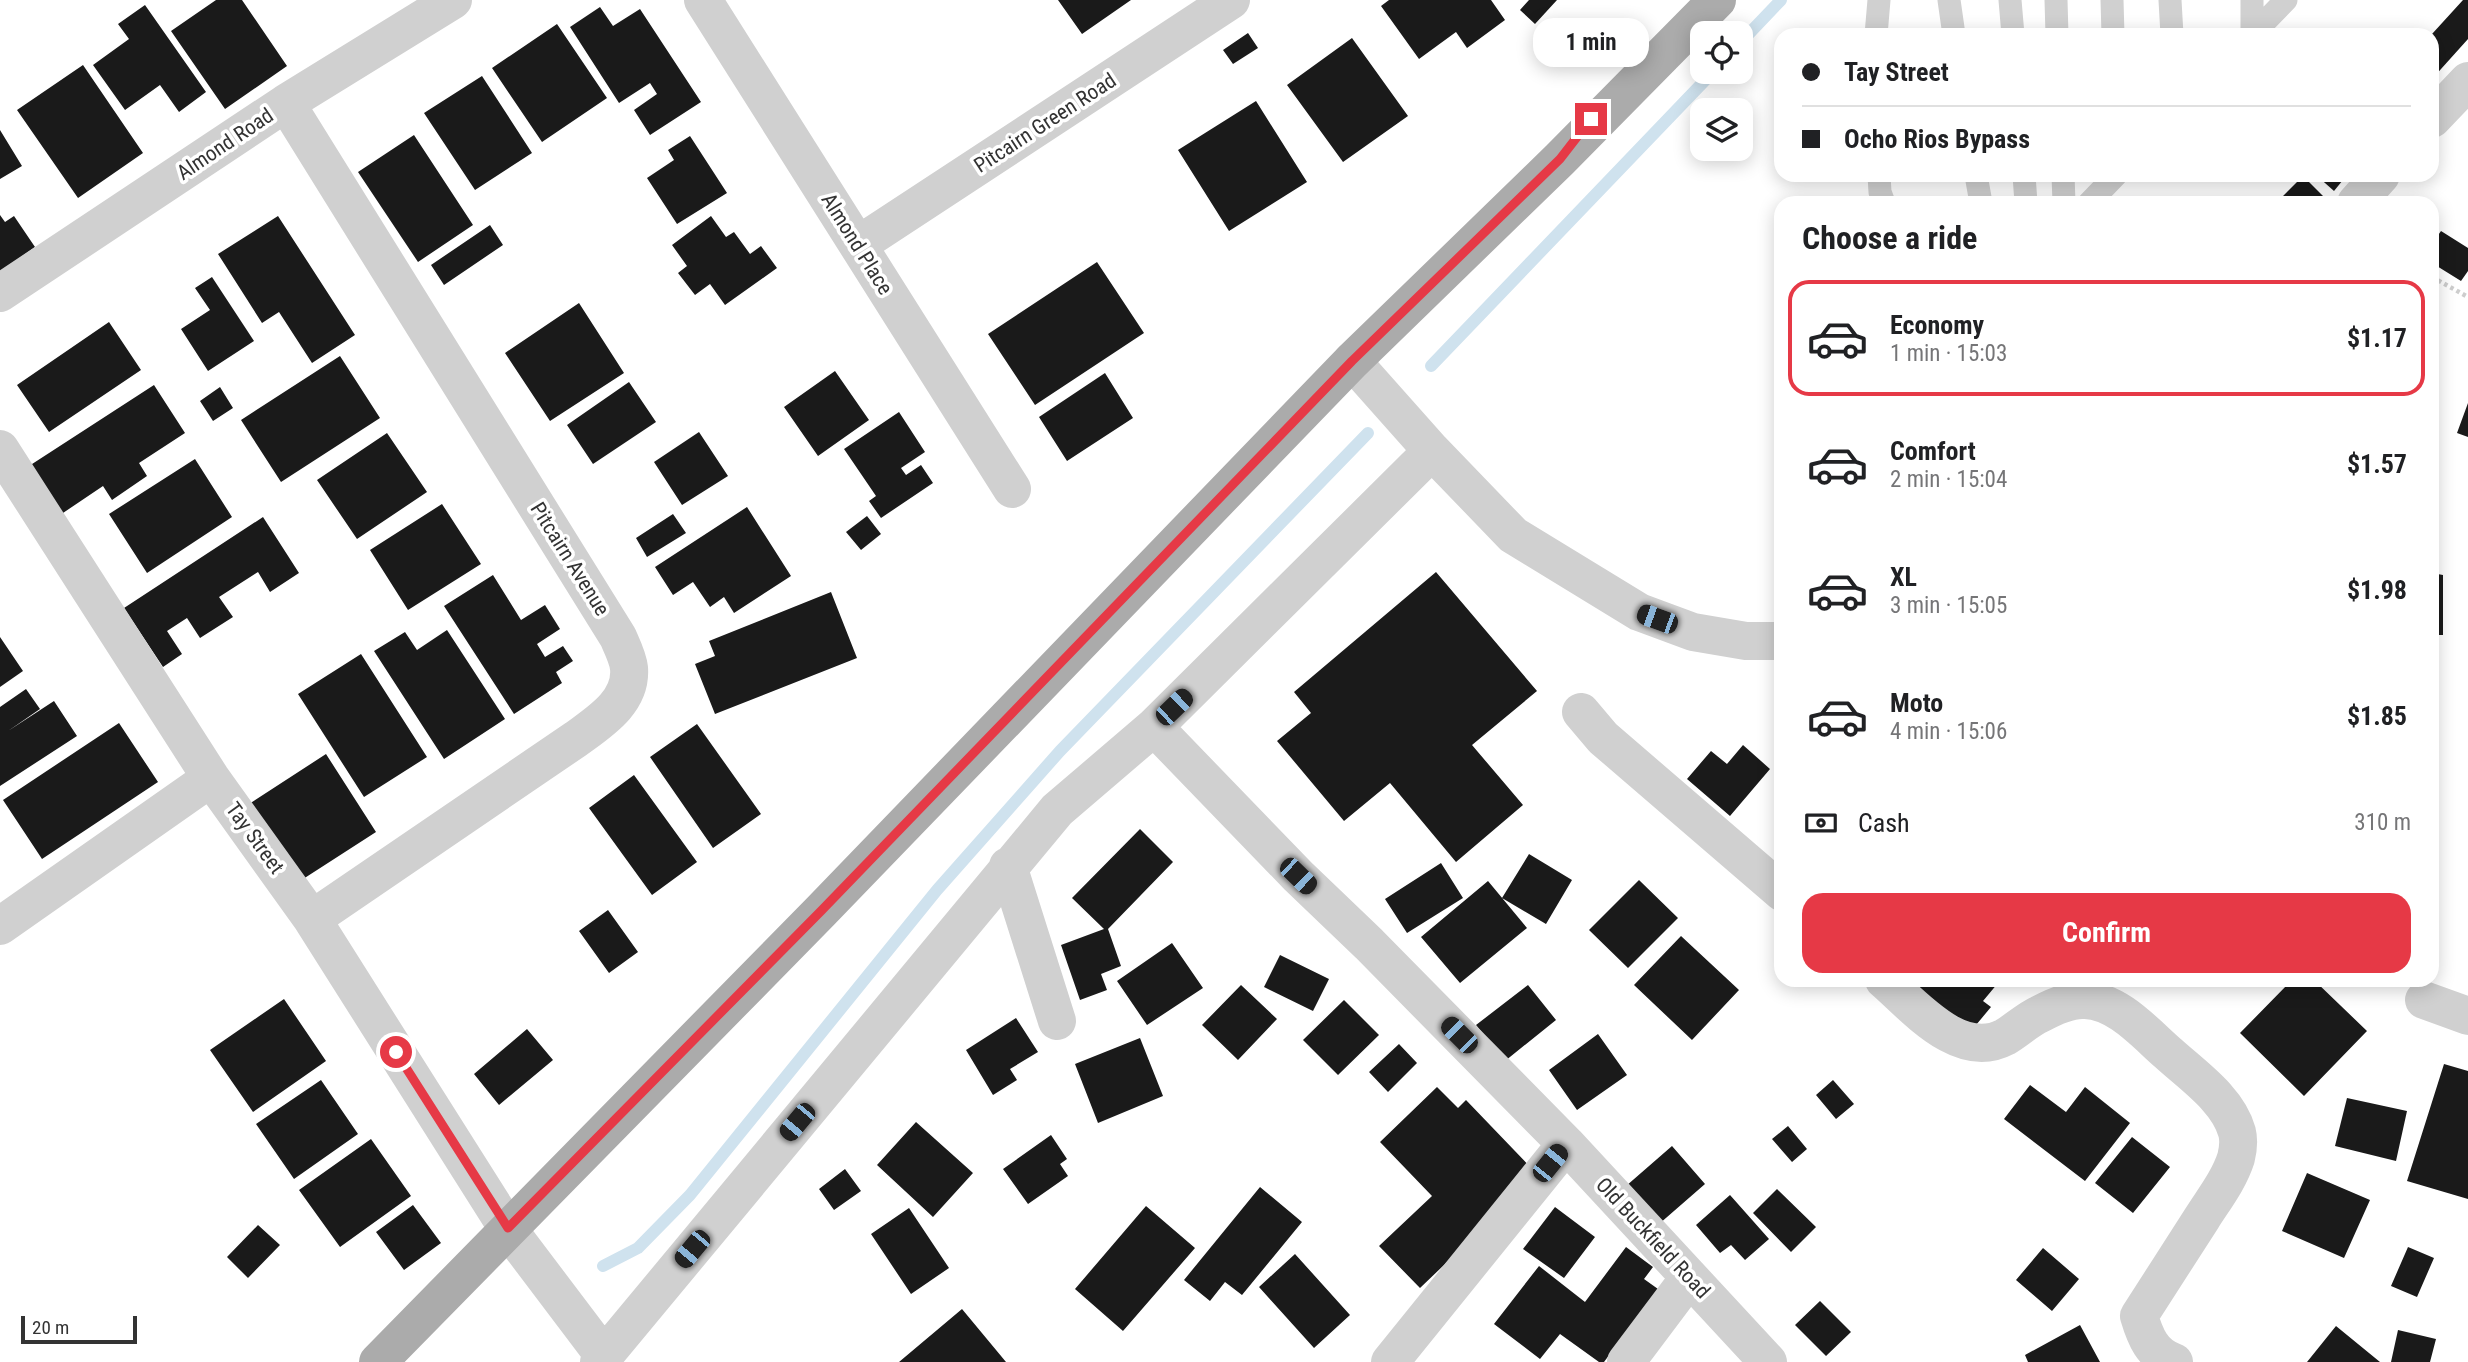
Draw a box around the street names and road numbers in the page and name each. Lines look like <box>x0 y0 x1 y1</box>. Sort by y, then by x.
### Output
street label: Pitcairn Green Road <box>970 68 1120 178</box>
street label: Almond Road <box>172 103 278 185</box>
street label: Almond Place <box>816 189 898 299</box>
street label: Pitcairn Avenue <box>526 498 614 620</box>
street label: Tay Street <box>221 798 289 878</box>
street label: Old Buckfield Road <box>1591 1173 1715 1303</box>

